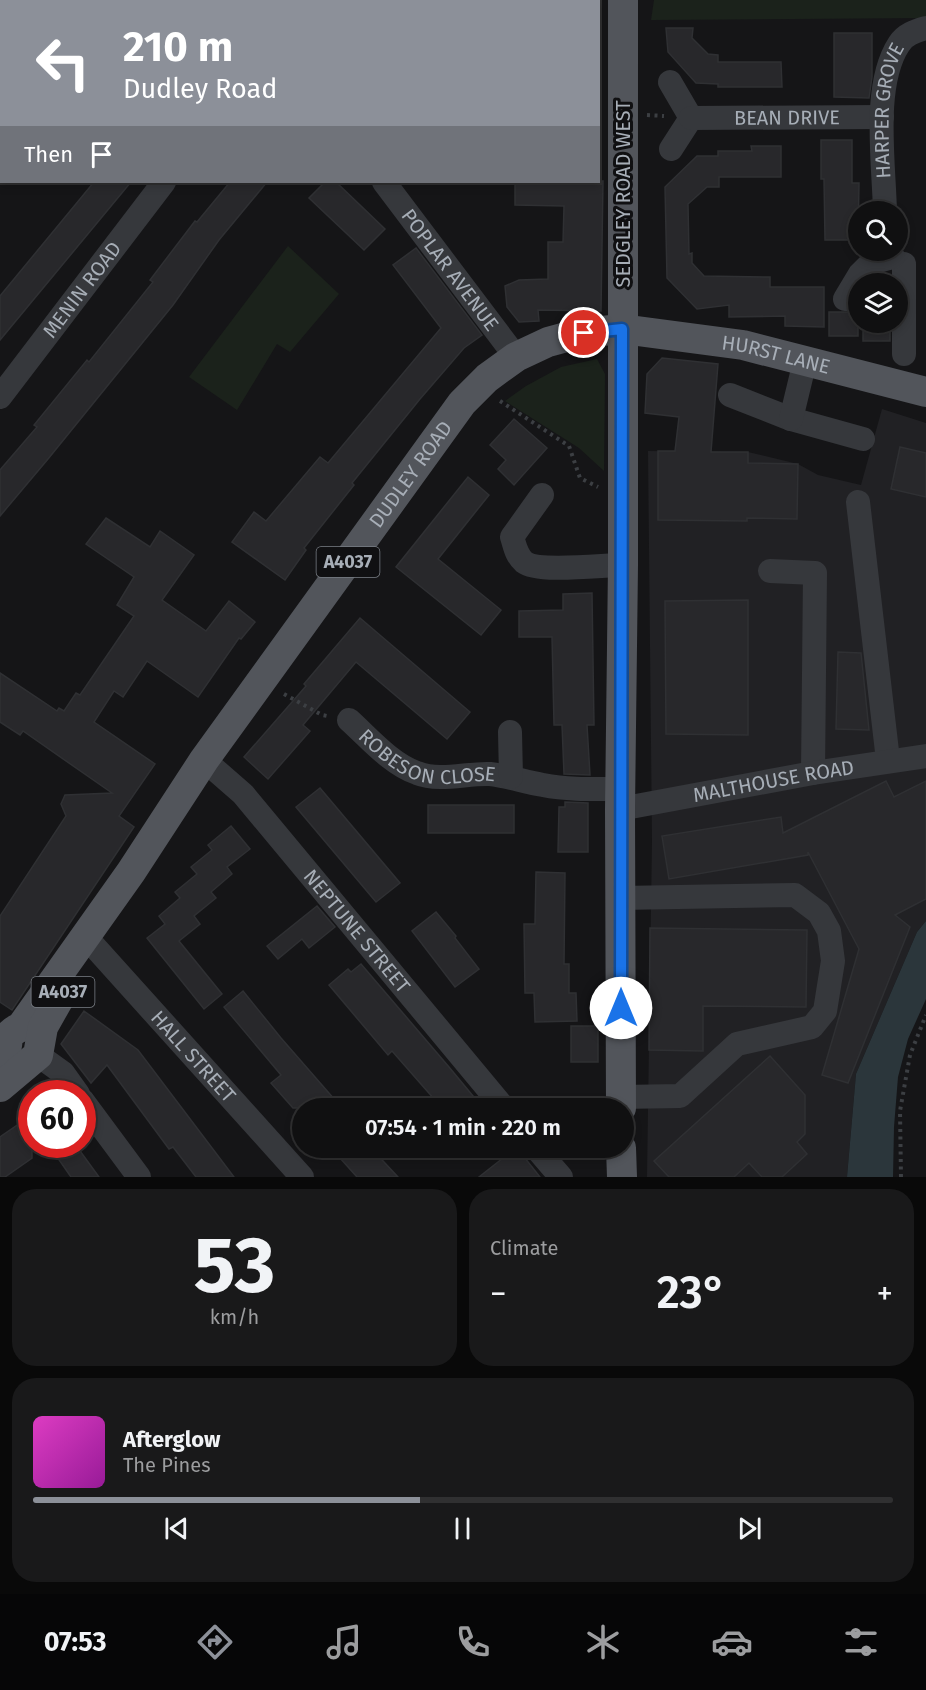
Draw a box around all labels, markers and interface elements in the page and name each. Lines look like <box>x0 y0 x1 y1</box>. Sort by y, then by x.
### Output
text: 210 m <box>123 22 233 72</box>
icon: left <box>24 24 102 102</box>
street label: HARPER GROVE <box>869 38 909 179</box>
text: Dudley Road <box>123 73 277 105</box>
street label: SEDGLEY ROAD WEST <box>611 100 635 287</box>
street label: BEAN DRIVE <box>734 105 840 130</box>
icon: arrive <box>85 138 118 171</box>
text: Then <box>24 141 73 168</box>
map controls <box>848 201 908 333</box>
button: search <box>848 201 908 261</box>
street label: POPLAR AVENUE <box>397 204 504 336</box>
street label: MENIN ROAD <box>38 237 126 343</box>
button: layers <box>848 273 908 333</box>
pin <box>558 307 609 358</box>
icon: arrive <box>567 316 600 349</box>
street label: HURST LANE <box>720 330 833 379</box>
street label: DUDLEY ROAD <box>364 416 457 532</box>
road number: A4037 <box>316 547 380 577</box>
street label: ROBESON CLOSE <box>354 724 497 789</box>
street label: MALTHOUSE ROAD <box>691 755 856 807</box>
street label: NEPTUNE STREET <box>299 864 416 998</box>
position arrow <box>589 976 653 1040</box>
road number: A4037 <box>32 977 94 1007</box>
street label: HALL STREET <box>146 1006 241 1108</box>
speed limit sign: 60 <box>18 1080 96 1158</box>
text: 07:54 · 1 min · 220 m <box>365 1114 561 1141</box>
text: 53 <box>194 1219 275 1313</box>
text: Climate <box>490 1236 558 1260</box>
text: 23° <box>657 1266 726 1320</box>
text: − <box>490 1274 507 1314</box>
text: + <box>877 1274 893 1314</box>
text: km/h <box>210 1305 259 1329</box>
text: Afterglow <box>123 1426 220 1453</box>
text: The Pines <box>123 1453 210 1477</box>
icon: previous <box>160 1512 193 1545</box>
icon: pause <box>446 1512 479 1545</box>
icon: next <box>733 1512 766 1545</box>
icon: directions <box>194 1621 236 1663</box>
icon: music <box>323 1621 365 1663</box>
icon: phone <box>452 1621 494 1663</box>
icon: climate <box>582 1621 624 1663</box>
icon: car <box>711 1621 753 1663</box>
icon: filters <box>840 1621 882 1663</box>
text: 07:53 <box>44 1626 107 1658</box>

